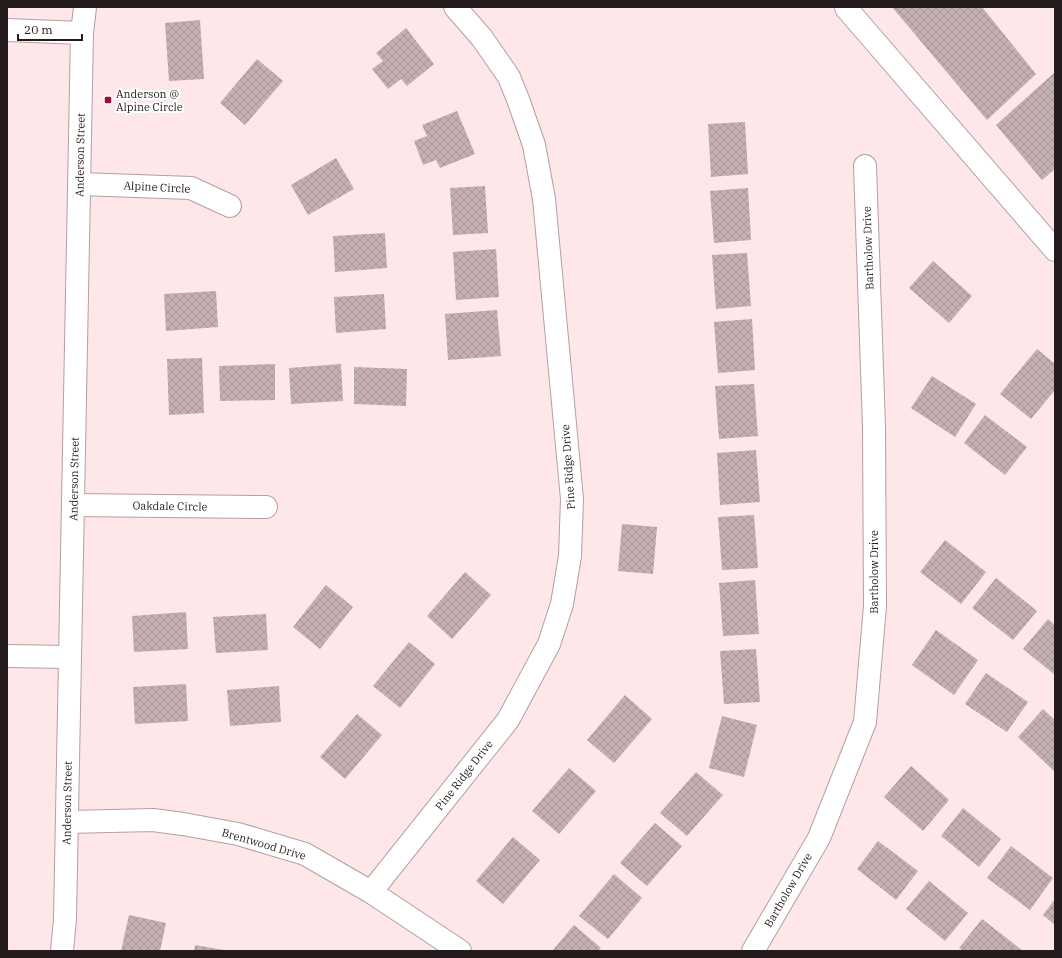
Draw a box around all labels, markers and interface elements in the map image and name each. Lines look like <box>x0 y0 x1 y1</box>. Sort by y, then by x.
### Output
scale bar <box>18 16 82 42</box>
text: 20 m <box>24 22 53 37</box>
place label: Anderson @ Alpine Circle <box>116 87 183 114</box>
marker: Anderson @ Alpine Circle <box>103 95 113 105</box>
street label: Anderson Street <box>72 113 88 197</box>
street label: Alpine Circle <box>123 178 191 196</box>
street label: Bartholow Drive <box>860 206 876 290</box>
street label: Pine Ridge Drive <box>558 424 578 510</box>
street label: Anderson Street <box>66 437 82 521</box>
street label: Oakdale Circle <box>132 498 208 514</box>
street label: Bartholow Drive <box>867 530 881 614</box>
street label: Pine Ridge Drive <box>432 737 496 813</box>
street label: Anderson Street <box>59 761 75 845</box>
street label: Brentwood Drive <box>220 825 308 863</box>
street label: Bartholow Drive <box>761 850 815 930</box>

